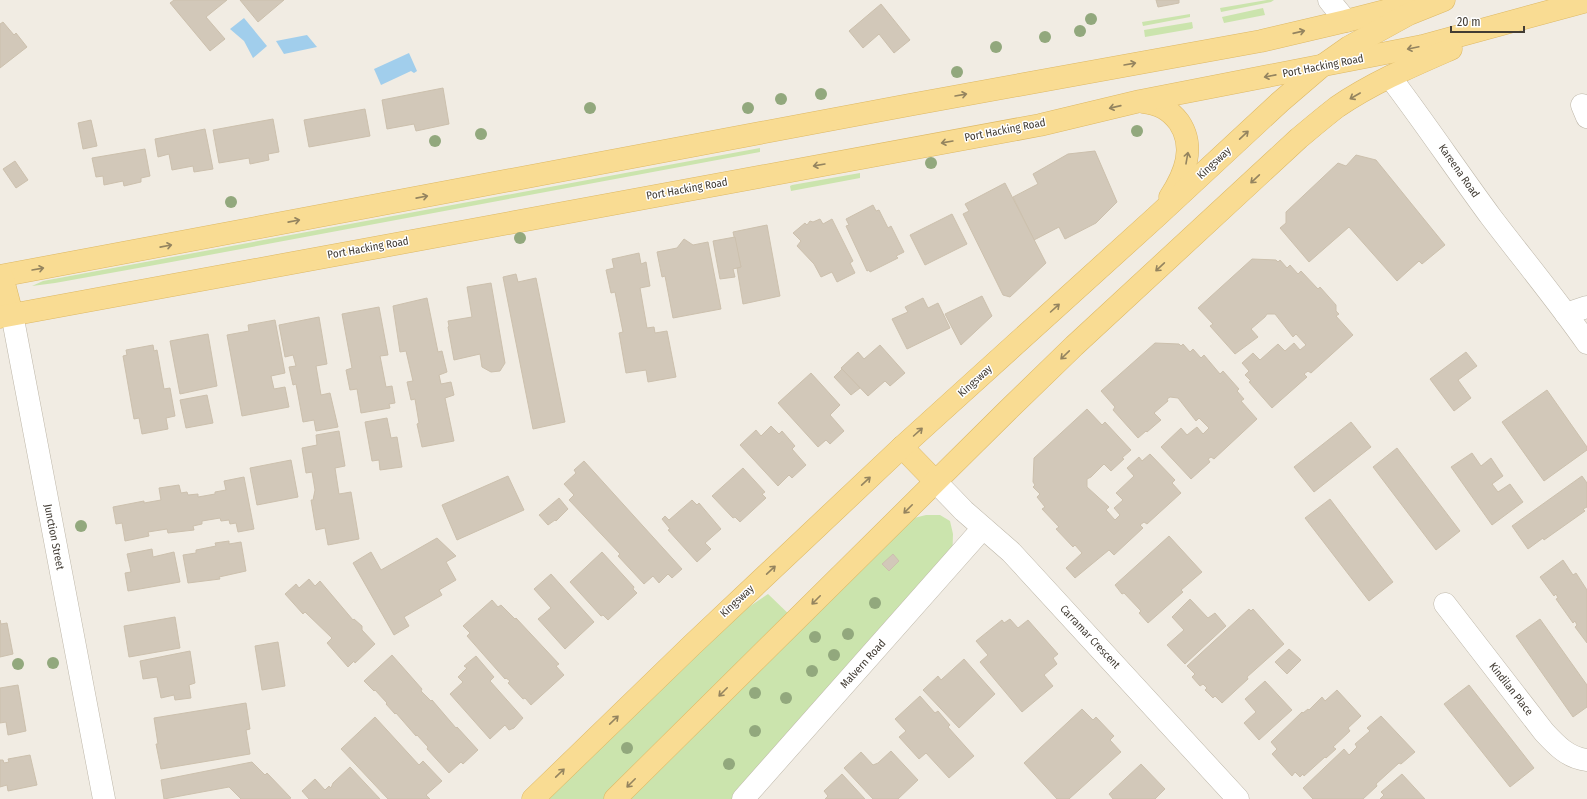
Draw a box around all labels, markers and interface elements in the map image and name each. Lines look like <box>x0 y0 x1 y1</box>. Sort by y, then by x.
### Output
scale bar <box>1451 8 1524 34</box>
text: 20 m <box>1457 15 1481 29</box>
one-way arrow <box>1292 27 1305 35</box>
one-way arrow <box>1407 44 1420 52</box>
street label: Port Hacking Road <box>1281 52 1365 80</box>
one-way arrow <box>1124 60 1137 68</box>
one-way arrow <box>1264 73 1277 81</box>
one-way arrow <box>954 91 967 99</box>
one-way arrow <box>1350 93 1362 101</box>
one-way arrow <box>1109 103 1122 111</box>
street label: Port Hacking Road <box>963 116 1047 144</box>
one-way arrow <box>1239 131 1249 140</box>
one-way arrow <box>941 138 954 146</box>
street label: Kareena Road <box>1436 142 1482 200</box>
street label: Kingsway <box>1194 144 1234 182</box>
one-way arrow <box>1183 152 1191 165</box>
one-way arrow <box>813 161 826 169</box>
one-way arrow <box>1250 174 1261 183</box>
street label: Port Hacking Road <box>645 175 729 203</box>
one-way arrow <box>415 193 428 201</box>
one-way arrow <box>287 217 300 225</box>
street label: Port Hacking Road <box>326 234 410 262</box>
one-way arrow <box>159 241 172 249</box>
one-way arrow <box>1155 262 1165 272</box>
one-way arrow <box>31 265 44 273</box>
one-way arrow <box>1050 303 1060 313</box>
one-way arrow <box>1060 350 1070 360</box>
street label: Kingsway <box>955 362 995 400</box>
one-way arrow <box>913 428 923 437</box>
one-way arrow <box>861 476 871 486</box>
street label: Junction Street <box>41 503 67 571</box>
one-way arrow <box>903 504 913 514</box>
one-way arrow <box>766 565 776 575</box>
street label: Kingsway <box>717 582 757 620</box>
one-way arrow <box>811 595 821 605</box>
street label: Carramar Crescent <box>1057 602 1123 672</box>
street label: Malvern Road <box>838 637 888 691</box>
street label: Kindilan Place <box>1486 660 1536 718</box>
one-way arrow <box>718 687 728 697</box>
one-way arrow <box>609 715 619 725</box>
one-way arrow <box>555 768 565 778</box>
one-way arrow <box>626 778 636 788</box>

